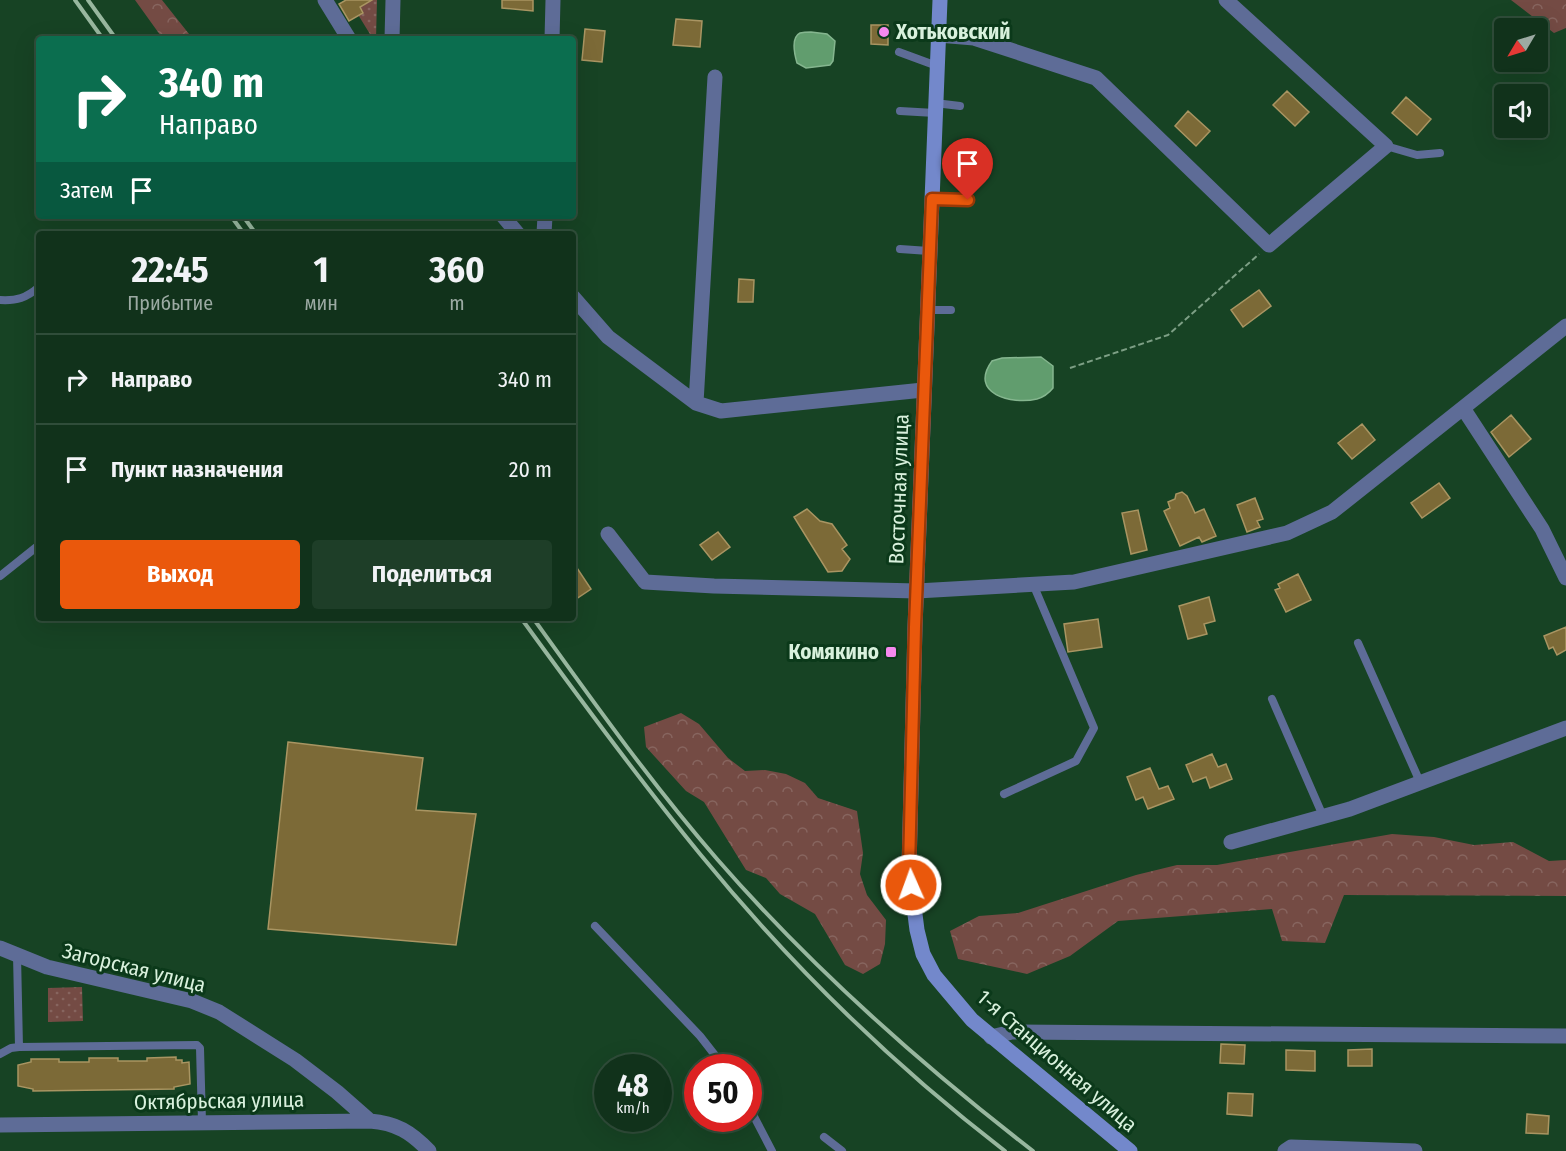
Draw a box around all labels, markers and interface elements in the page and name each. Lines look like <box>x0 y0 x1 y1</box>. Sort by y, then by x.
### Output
north arrow <box>1494 18 1548 72</box>
map controls <box>1494 18 1548 138</box>
place label: Хотьковский <box>895 19 1011 45</box>
marker: Хотьковский <box>877 25 891 39</box>
text: 340 m <box>159 58 264 108</box>
icon: right <box>60 60 138 138</box>
button: sound <box>1494 84 1548 138</box>
text: Направо <box>159 109 258 141</box>
pin <box>942 138 993 200</box>
icon: arrive <box>951 147 984 180</box>
icon: arrive <box>125 174 158 207</box>
text: Затем <box>60 177 113 204</box>
text: 22:45 <box>132 248 209 292</box>
text: 1 <box>314 248 329 292</box>
text: 360 <box>429 248 485 292</box>
text: Прибытие <box>127 291 213 315</box>
text: мин <box>304 291 338 315</box>
text: m <box>449 291 465 315</box>
icon: right <box>60 363 93 396</box>
text: Направо <box>111 366 192 393</box>
text: 340 m <box>498 366 552 393</box>
street label: Восточная улица <box>883 413 915 565</box>
icon: arrive <box>60 453 93 486</box>
text: Пункт назначения <box>111 456 283 483</box>
text: 20 m <box>509 456 552 483</box>
button: Выход <box>60 540 300 609</box>
button: Поделиться <box>312 540 552 609</box>
place label: Комякино <box>789 639 879 665</box>
marker: Комякино <box>884 645 898 659</box>
position arrow <box>879 853 943 917</box>
street label: Загорская улица <box>60 938 208 998</box>
street label: 1-я Станционная улица <box>972 984 1142 1138</box>
speed limit sign: 50 <box>684 1054 762 1132</box>
text: 48 <box>617 1068 649 1104</box>
street label: Октябрьская улица <box>134 1087 304 1115</box>
text: km/h <box>616 1099 650 1117</box>

